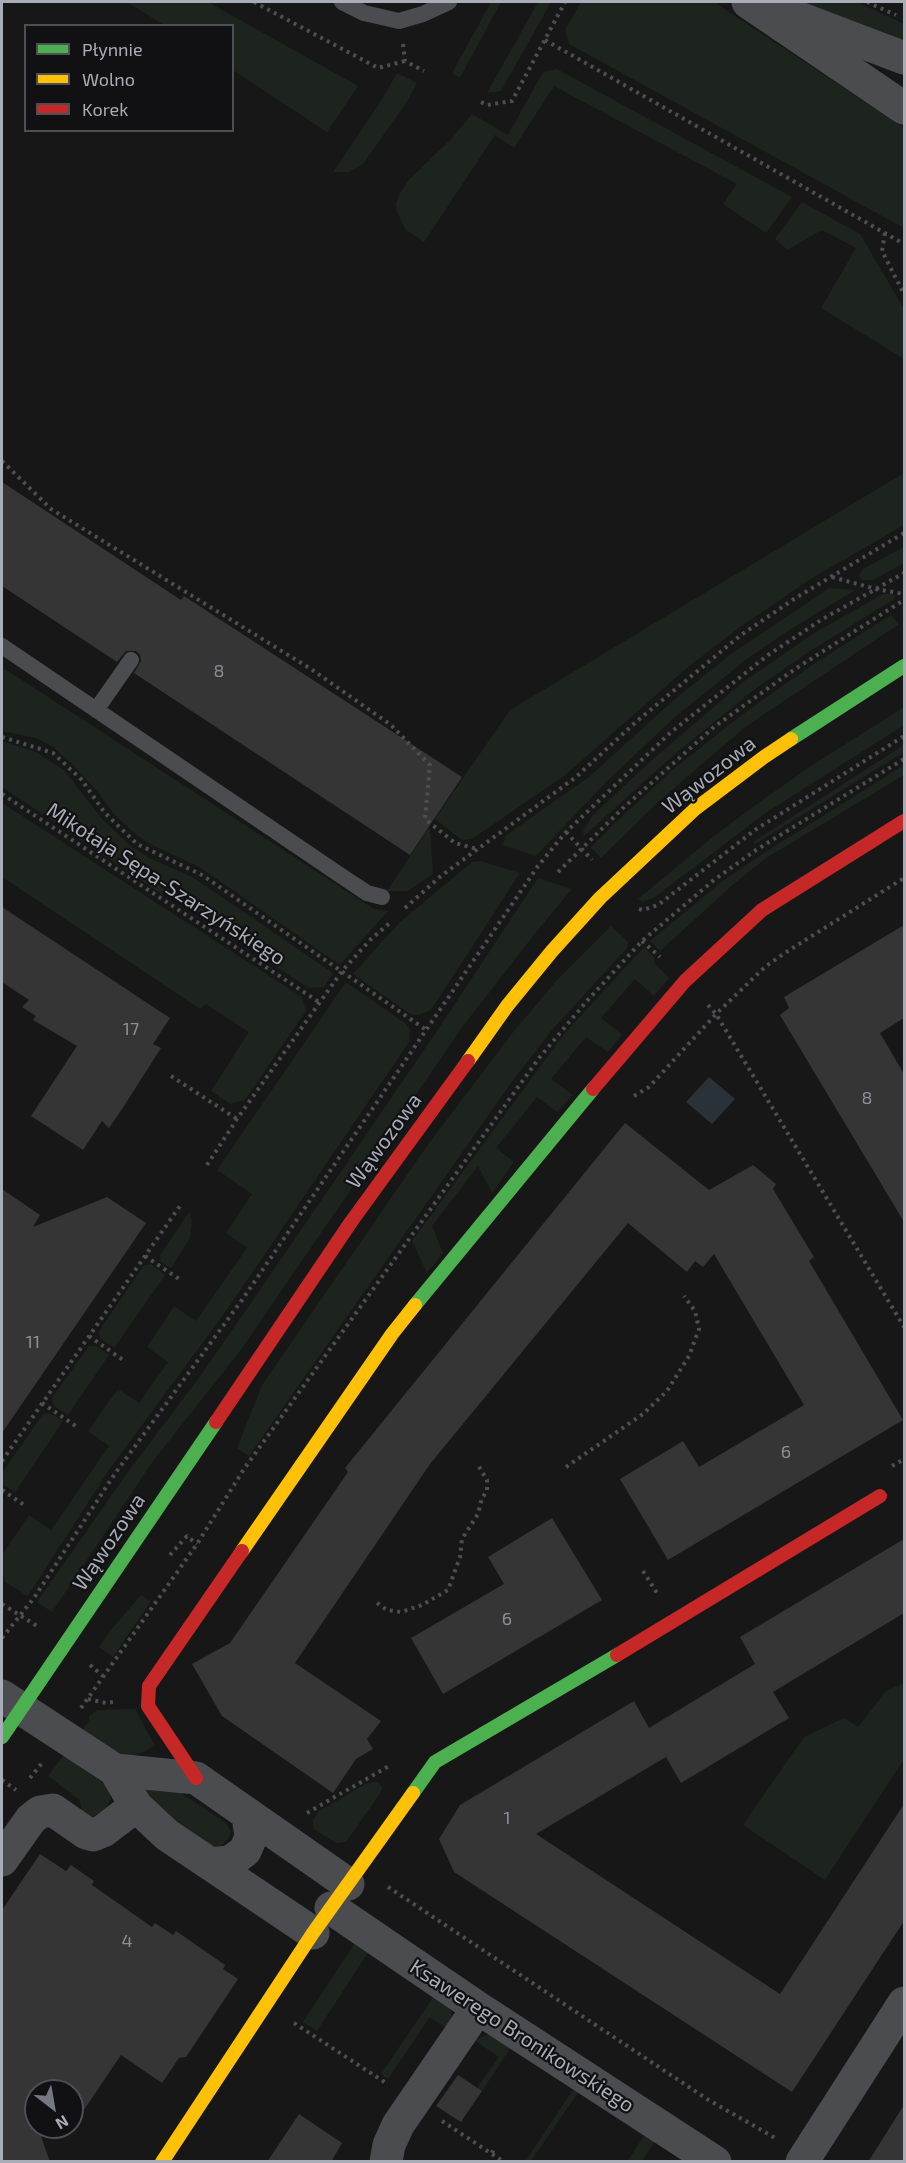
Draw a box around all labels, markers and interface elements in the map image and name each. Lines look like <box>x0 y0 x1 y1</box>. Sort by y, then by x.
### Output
legend <box>24 24 234 132</box>
text: Płynnie <box>82 38 143 60</box>
text: Wolno <box>82 68 135 90</box>
text: Korek <box>82 98 128 120</box>
house number: 8 <box>214 660 224 682</box>
street label: Wąwozowa <box>657 731 761 819</box>
street label: Mikołaja Sępa-Szarzyńskiego <box>42 797 290 971</box>
house number: 17 <box>123 1018 139 1040</box>
house number: 8 <box>862 1087 872 1109</box>
street label: Wąwozowa <box>341 1088 427 1194</box>
house number: 11 <box>26 1331 40 1353</box>
house number: 6 <box>781 1441 791 1463</box>
street label: Wąwozowa <box>67 1489 151 1595</box>
house number: 6 <box>502 1608 512 1630</box>
house number: 1 <box>503 1807 511 1829</box>
house number: 4 <box>121 1930 133 1952</box>
street label: Ksawerego Bronikowskiego <box>405 1954 639 2118</box>
north arrow <box>24 2079 84 2139</box>
text: N <box>53 2112 72 2134</box>

